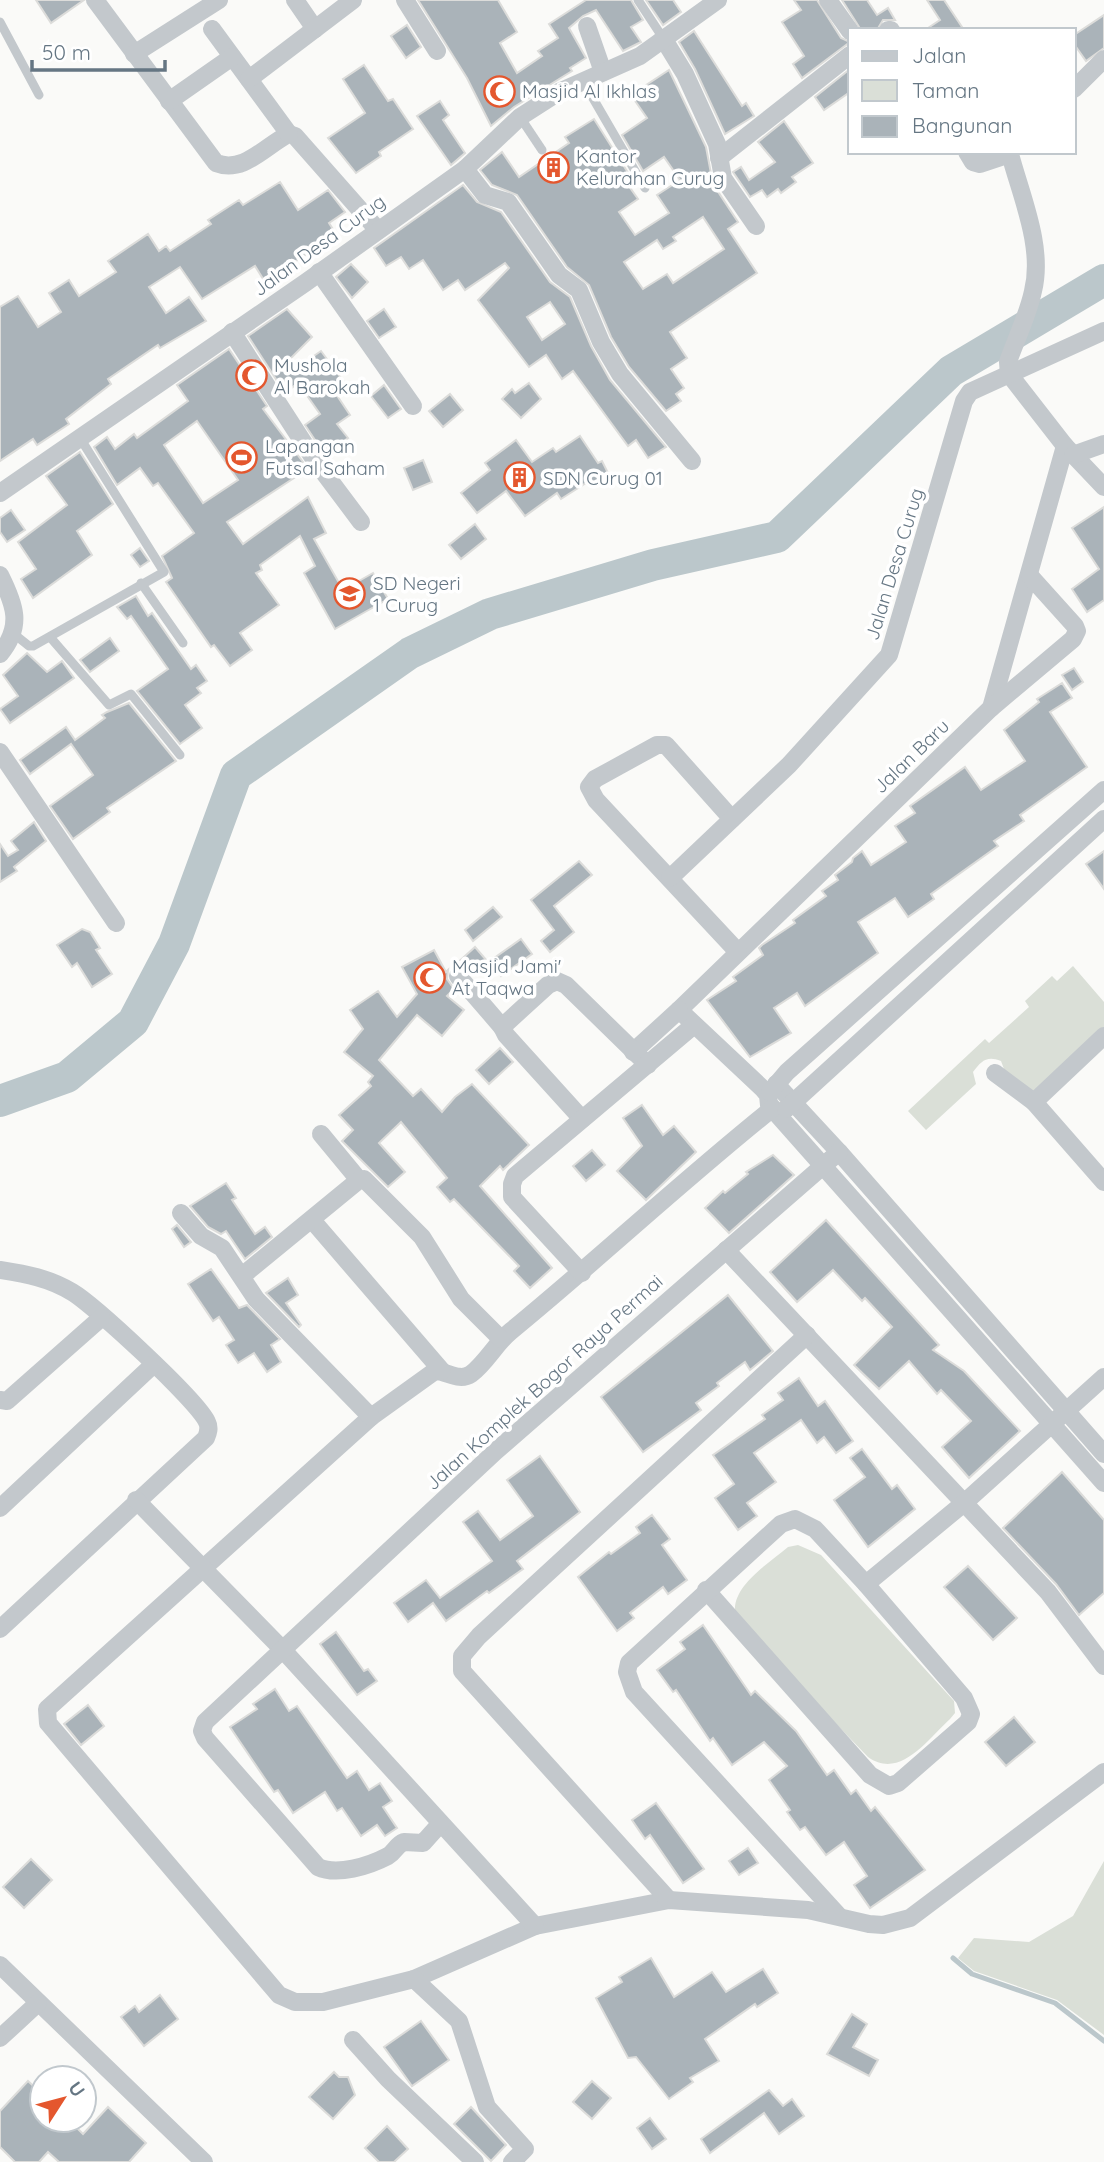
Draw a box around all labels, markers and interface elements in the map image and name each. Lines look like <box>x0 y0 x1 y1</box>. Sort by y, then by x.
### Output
scale bar <box>32 28 164 72</box>
legend <box>848 28 1076 154</box>
text: 50 m <box>42 39 91 65</box>
text: Jalan <box>912 42 966 68</box>
mosque icon: Masjid Al Ikhlas <box>482 74 516 108</box>
text: Taman <box>912 77 979 103</box>
place label: Masjid Al Ikhlas <box>522 79 656 103</box>
text: Bangunan <box>912 112 1012 138</box>
place label: Kantor Kelurahan Curug <box>576 144 724 190</box>
building icon: Kantor Kelurahan Curug <box>536 150 570 184</box>
street label: Jalan Desa Curug <box>248 189 390 301</box>
place label: Mushola Al Barokah <box>274 353 371 399</box>
mosque icon: Mushola Al Barokah <box>234 359 268 393</box>
place label: Lapangan Futsal Saham <box>265 434 385 480</box>
sports icon: Lapangan Futsal Saham <box>225 440 259 474</box>
building icon: SDN Curug 01 <box>503 461 537 495</box>
place label: SDN Curug 01 <box>543 466 663 490</box>
street label: Jalan Desa Curug <box>859 485 929 643</box>
place label: SD Negeri 1 Curug <box>373 571 461 617</box>
school or university icon: SD Negeri 1 Curug <box>333 577 367 611</box>
street label: Jalan Baru <box>868 714 954 798</box>
place label: Masjid Jami' At Taqwa <box>452 954 561 1000</box>
mosque icon: Masjid Jami' At Taqwa <box>412 960 446 994</box>
street label: Jalan Komplek Bogor Raya Permai <box>421 1269 667 1495</box>
north arrow <box>28 2064 98 2134</box>
text: U <box>63 2077 90 2101</box>

